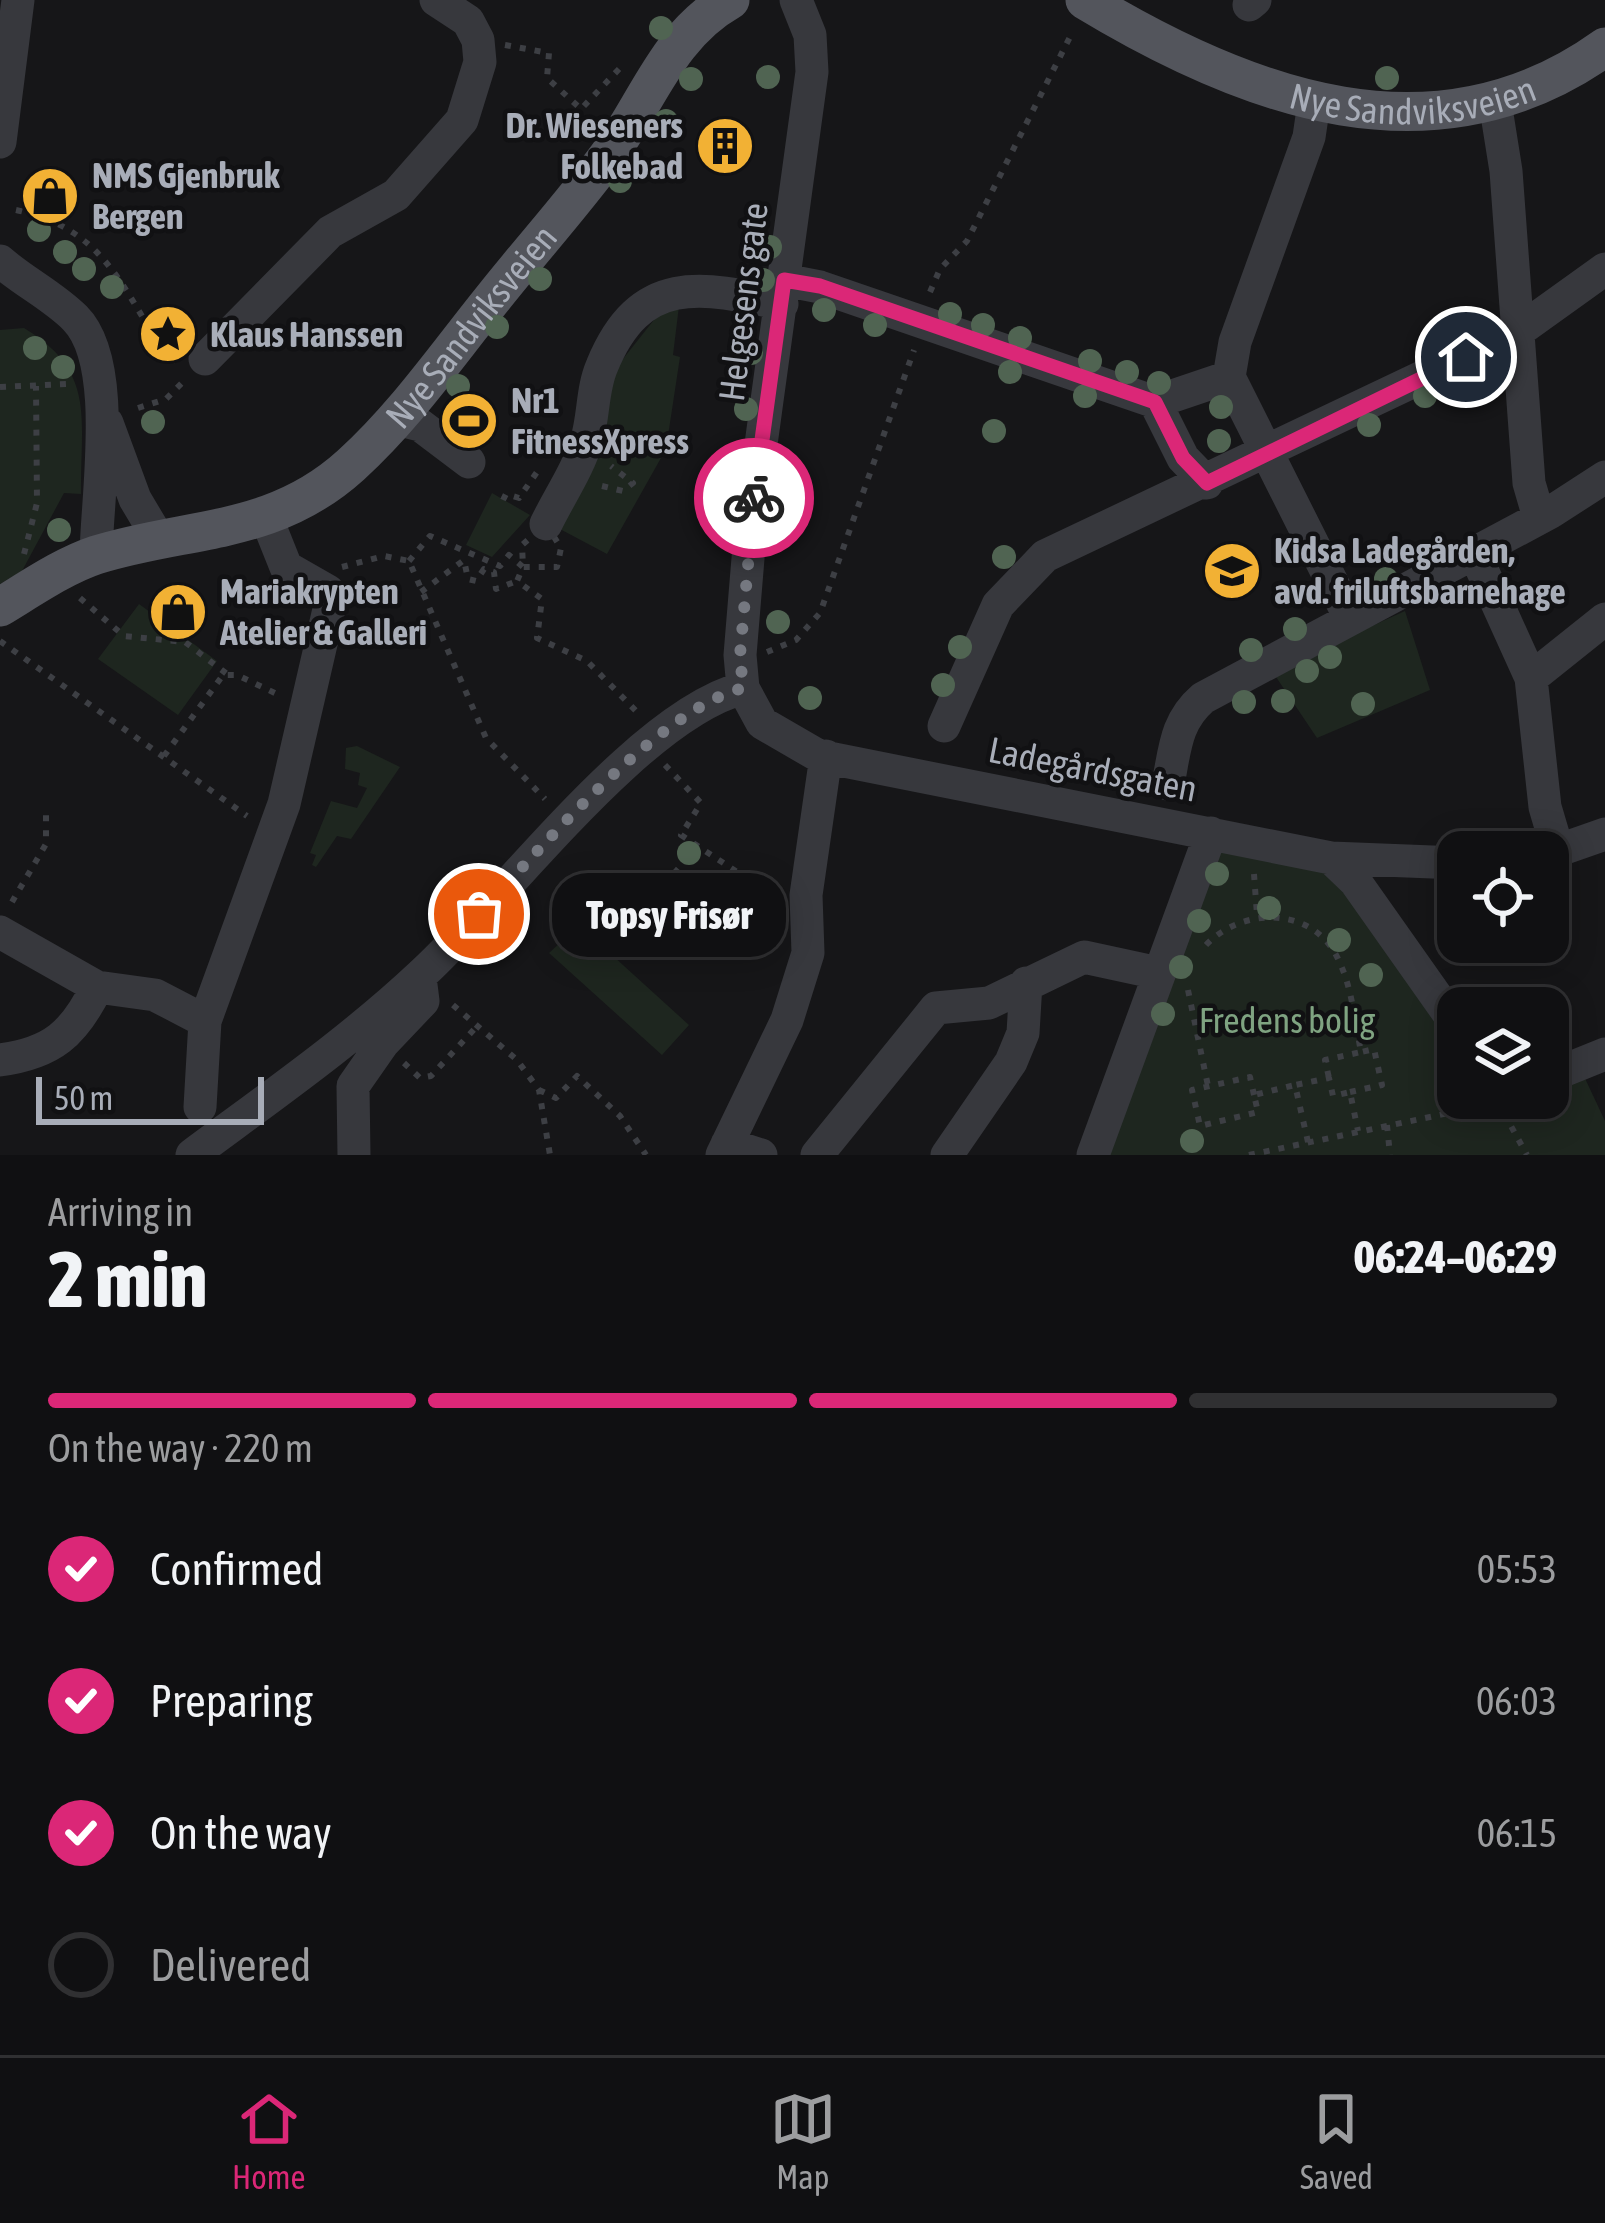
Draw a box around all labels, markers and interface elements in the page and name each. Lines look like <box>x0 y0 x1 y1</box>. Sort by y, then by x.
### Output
street label: Nye Sandviksveien <box>1285 67 1541 133</box>
place label: Dr. Wieseners Folkebad <box>505 104 683 187</box>
building icon: Dr. Wieseners Folkebad <box>694 115 756 177</box>
place label: NMS Gjenbruk Bergen <box>92 154 281 237</box>
shop icon: NMS Gjenbruk Bergen <box>19 165 81 227</box>
street label: Helgesens gate <box>710 200 776 404</box>
street label: Nye Sandviksveien <box>377 217 565 437</box>
place icon: Klaus Hanssen <box>137 303 199 365</box>
pin <box>1415 306 1517 408</box>
place label: Klaus Hanssen <box>210 313 403 355</box>
icon: home <box>1433 324 1499 390</box>
place label: Nr1 FitnessXpress <box>511 379 689 462</box>
sports icon: Nr1 FitnessXpress <box>438 390 500 452</box>
courier <box>694 438 814 558</box>
icon: bike <box>721 465 787 531</box>
place label: Kidsa Ladegården, avd. friluftsbarnehage <box>1274 529 1566 612</box>
school or university icon: Kidsa Ladegården, avd. friluftsbarnehage <box>1201 540 1263 602</box>
place label: Mariakrypten Atelier & Galleri <box>219 570 427 653</box>
shop icon: Mariakrypten Atelier & Galleri <box>147 581 209 643</box>
street label: Ladegårdsgaten <box>985 728 1201 810</box>
map controls <box>1437 831 1569 1119</box>
button: locate <box>1437 831 1569 963</box>
pin <box>428 863 530 965</box>
callout: Topsy Frisør <box>551 872 785 956</box>
icon: bag <box>446 881 512 947</box>
text: Topsy Frisør <box>586 893 752 937</box>
button: layers <box>1437 987 1569 1119</box>
park label: Fredens bolig <box>1199 999 1376 1041</box>
scale bar <box>36 1071 264 1124</box>
text: 50 m <box>54 1079 113 1117</box>
text: Arriving in <box>48 1190 193 1234</box>
text: 06:24–06:29 <box>1354 1231 1557 1283</box>
text: 2 min <box>48 1234 207 1324</box>
text: On the way · 220 m <box>48 1426 313 1470</box>
icon: check <box>48 1536 114 1602</box>
text: Confirmed <box>150 1543 323 1595</box>
text: 05:53 <box>1477 1547 1557 1591</box>
icon: check <box>48 1668 114 1734</box>
text: Preparing <box>150 1675 313 1727</box>
text: 06:03 <box>1476 1679 1557 1723</box>
icon: check <box>48 1800 114 1866</box>
text: On the way <box>150 1807 332 1859</box>
text: 06:15 <box>1477 1811 1557 1855</box>
text: Delivered <box>150 1939 311 1991</box>
tab: Home <box>232 2086 306 2196</box>
tab: Map <box>770 2086 836 2196</box>
tab: Saved <box>1300 2086 1373 2196</box>

